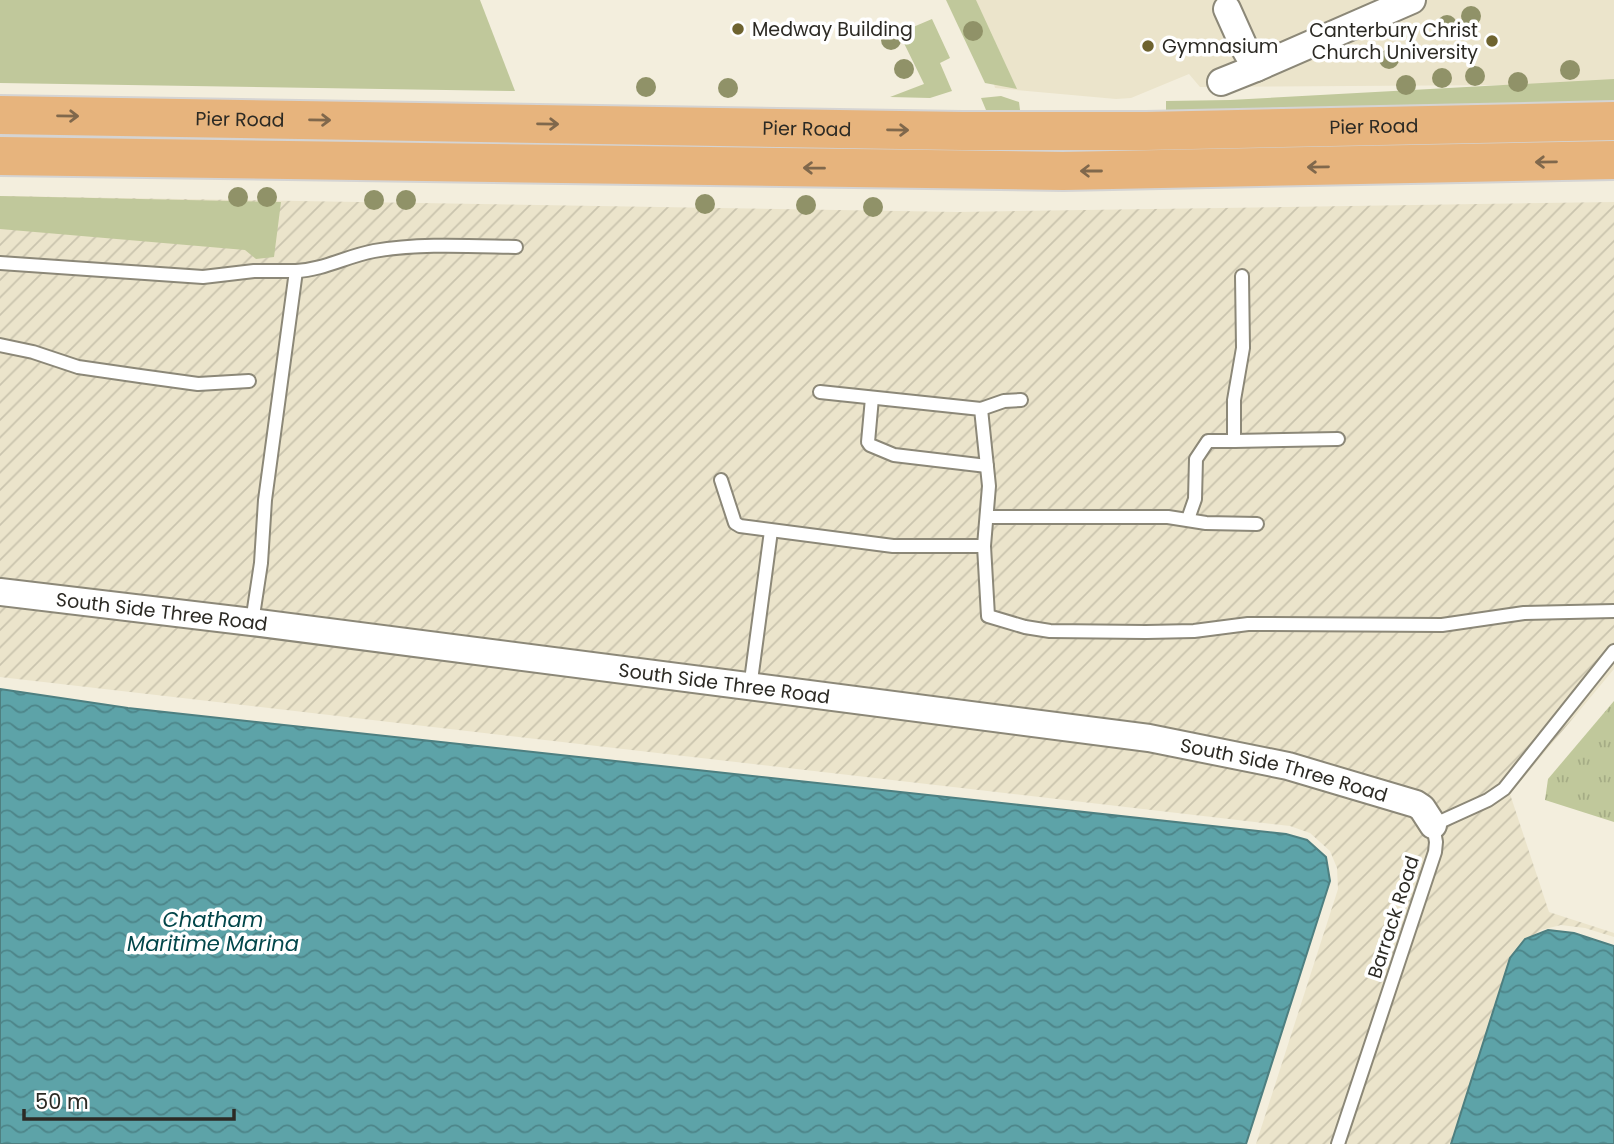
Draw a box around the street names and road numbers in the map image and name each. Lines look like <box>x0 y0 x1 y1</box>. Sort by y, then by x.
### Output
street label: Pier Road <box>195 105 285 134</box>
street label: Pier Road <box>1329 112 1419 141</box>
street label: Pier Road <box>762 115 852 143</box>
street label: South Side Three Road <box>55 586 269 638</box>
street label: South Side Three Road <box>617 657 832 711</box>
street label: South Side Three Road <box>1178 732 1391 809</box>
street label: Barrack Road <box>1361 852 1426 982</box>

